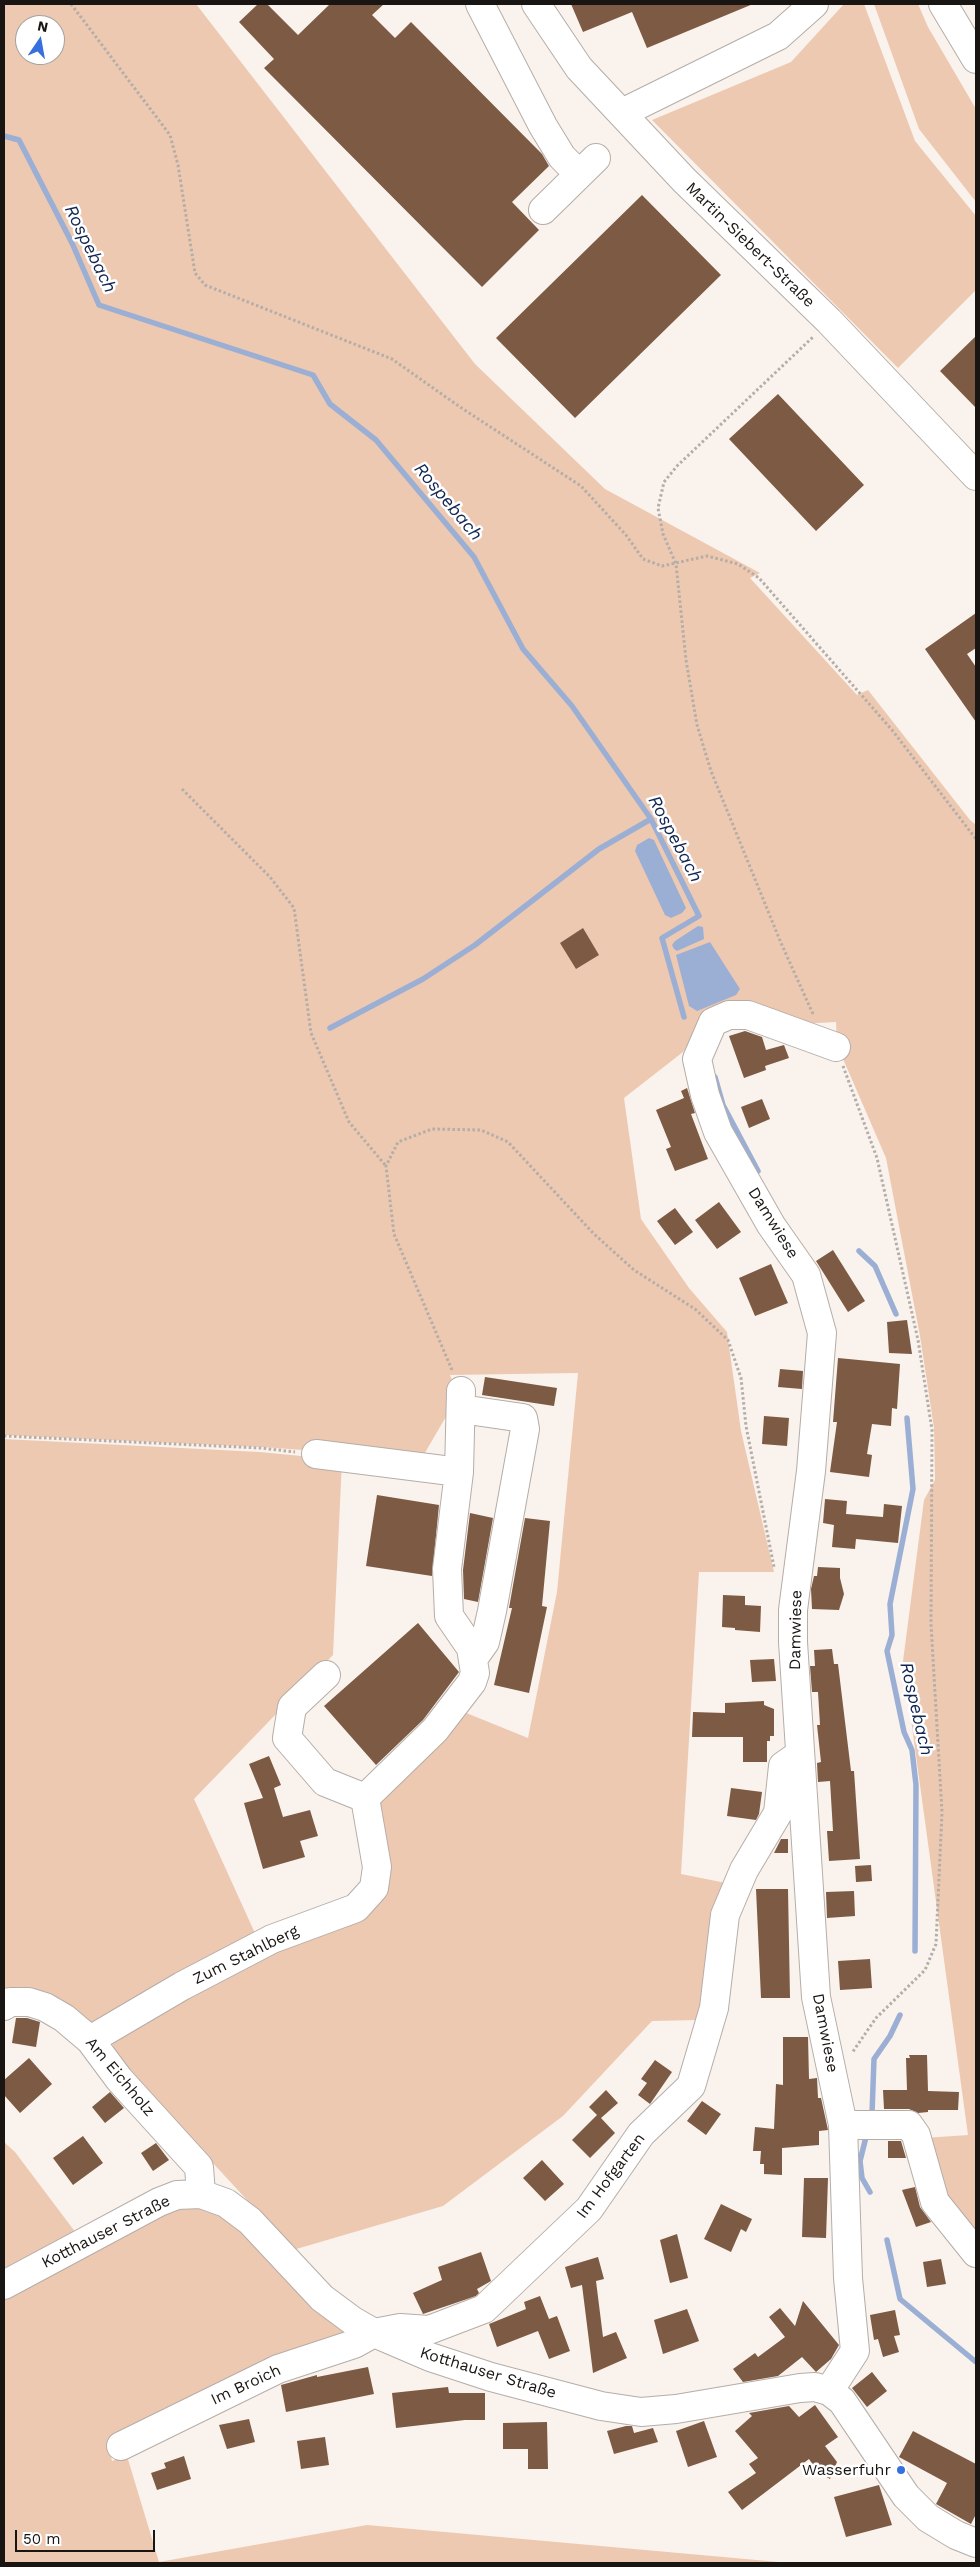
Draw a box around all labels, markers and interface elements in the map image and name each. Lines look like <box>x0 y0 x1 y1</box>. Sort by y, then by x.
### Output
north arrow <box>15 15 65 65</box>
text: N <box>36 17 50 35</box>
street label: Martin-Siebert-Straße <box>681 178 819 312</box>
water label: Rospebach <box>59 202 121 296</box>
water label: Rospebach <box>409 459 487 545</box>
water label: Rospebach <box>643 792 707 886</box>
street label: Damwiese <box>744 1184 802 1262</box>
street label: Damwiese <box>786 1590 806 1670</box>
water label: Rospebach <box>895 1660 937 1758</box>
street label: Zum Stahlberg <box>190 1921 302 1989</box>
street label: Damwiese <box>808 1992 842 2074</box>
street label: Am Eichholz <box>81 2033 159 2121</box>
street label: Im Hofgarten <box>573 2129 649 2223</box>
street label: Kotthauser Straße <box>39 2191 173 2273</box>
street label: Kotthauser Straße <box>418 2343 558 2403</box>
street label: Im Broich <box>208 2360 284 2410</box>
place label: Wasserfuhr <box>802 2460 891 2480</box>
marker: Wasserfuhr <box>895 2464 907 2476</box>
scale bar <box>18 2520 158 2552</box>
text: 50 m <box>23 2530 60 2548</box>

